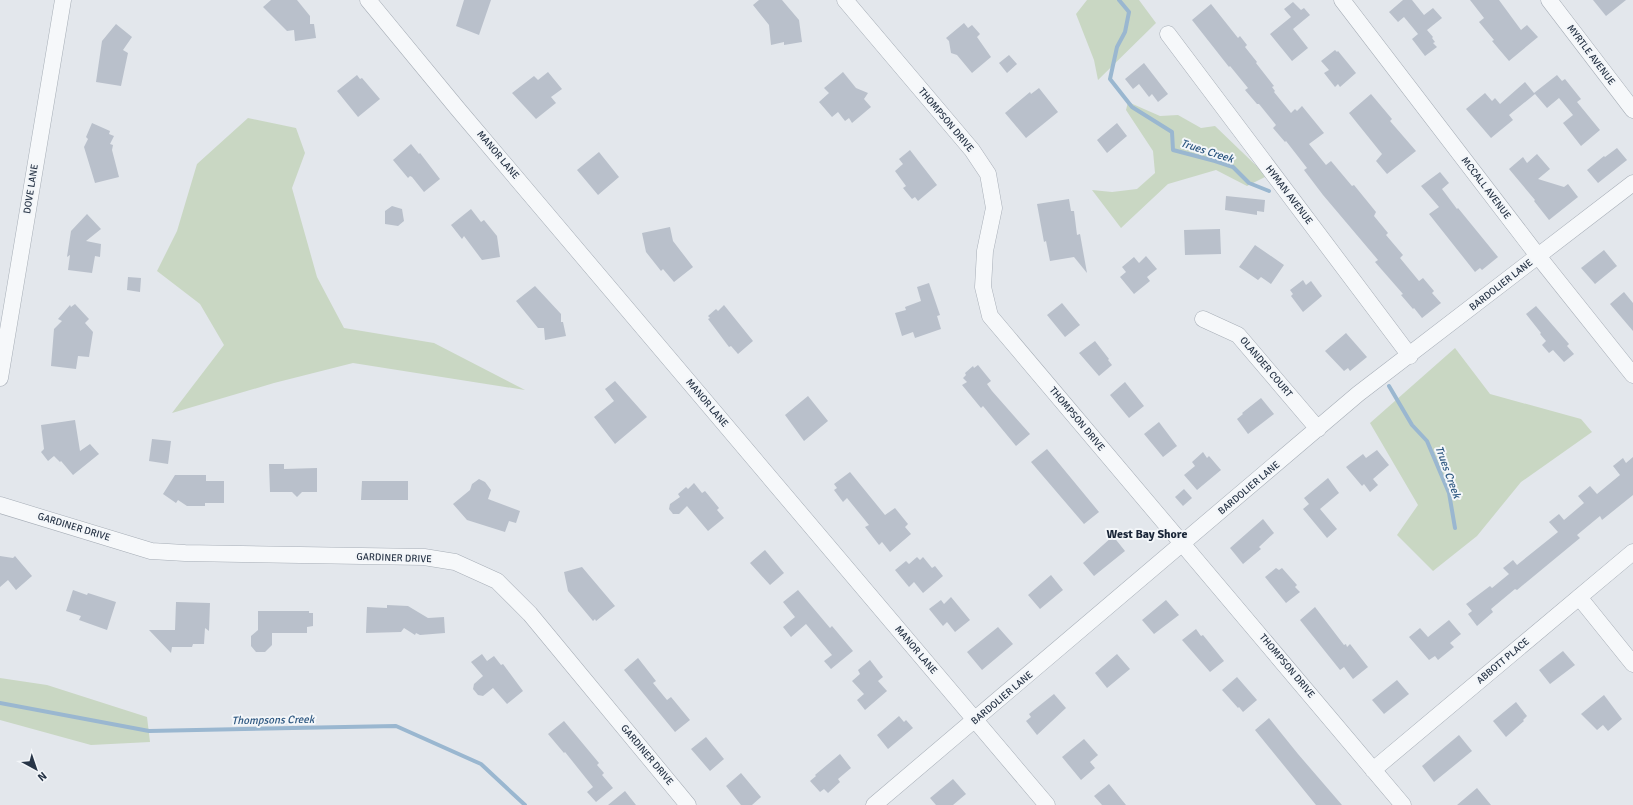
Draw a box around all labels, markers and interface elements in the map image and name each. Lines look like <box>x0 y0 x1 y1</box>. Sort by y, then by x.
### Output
street label: MYRTLE AVENUE <box>1564 22 1618 88</box>
street label: THOMPSON DRIVE <box>916 86 976 155</box>
street label: MANOR LANE <box>474 128 522 182</box>
water label: Trues Creek <box>1179 136 1236 166</box>
street label: MCCALL AVENUE <box>1459 155 1513 222</box>
street label: DOVE LANE <box>21 163 41 215</box>
street label: HYMAN AVENUE <box>1263 163 1315 227</box>
street label: BARDOLIER LANE <box>1467 256 1535 313</box>
street label: OLANDER COURT <box>1237 334 1295 400</box>
street label: MANOR LANE <box>683 376 731 430</box>
street label: THOMPSON DRIVE <box>1047 385 1107 454</box>
water label: Trues Creek <box>1433 444 1464 501</box>
street label: BARDOLIER LANE <box>1216 458 1283 517</box>
street label: GARDINER DRIVE <box>36 510 112 544</box>
district label: West Bay Shore <box>1107 527 1187 542</box>
street label: GARDINER DRIVE <box>356 551 432 565</box>
street label: MANOR LANE <box>892 623 940 677</box>
street label: THOMPSON DRIVE <box>1257 632 1317 701</box>
street label: ABBOTT PLACE <box>1474 635 1532 687</box>
street label: BARDOLIER LANE <box>969 668 1036 727</box>
water label: Thompsons Creek <box>232 713 316 727</box>
street label: GARDINER DRIVE <box>618 722 676 788</box>
north arrow <box>16 749 56 789</box>
text: N <box>35 769 49 784</box>

